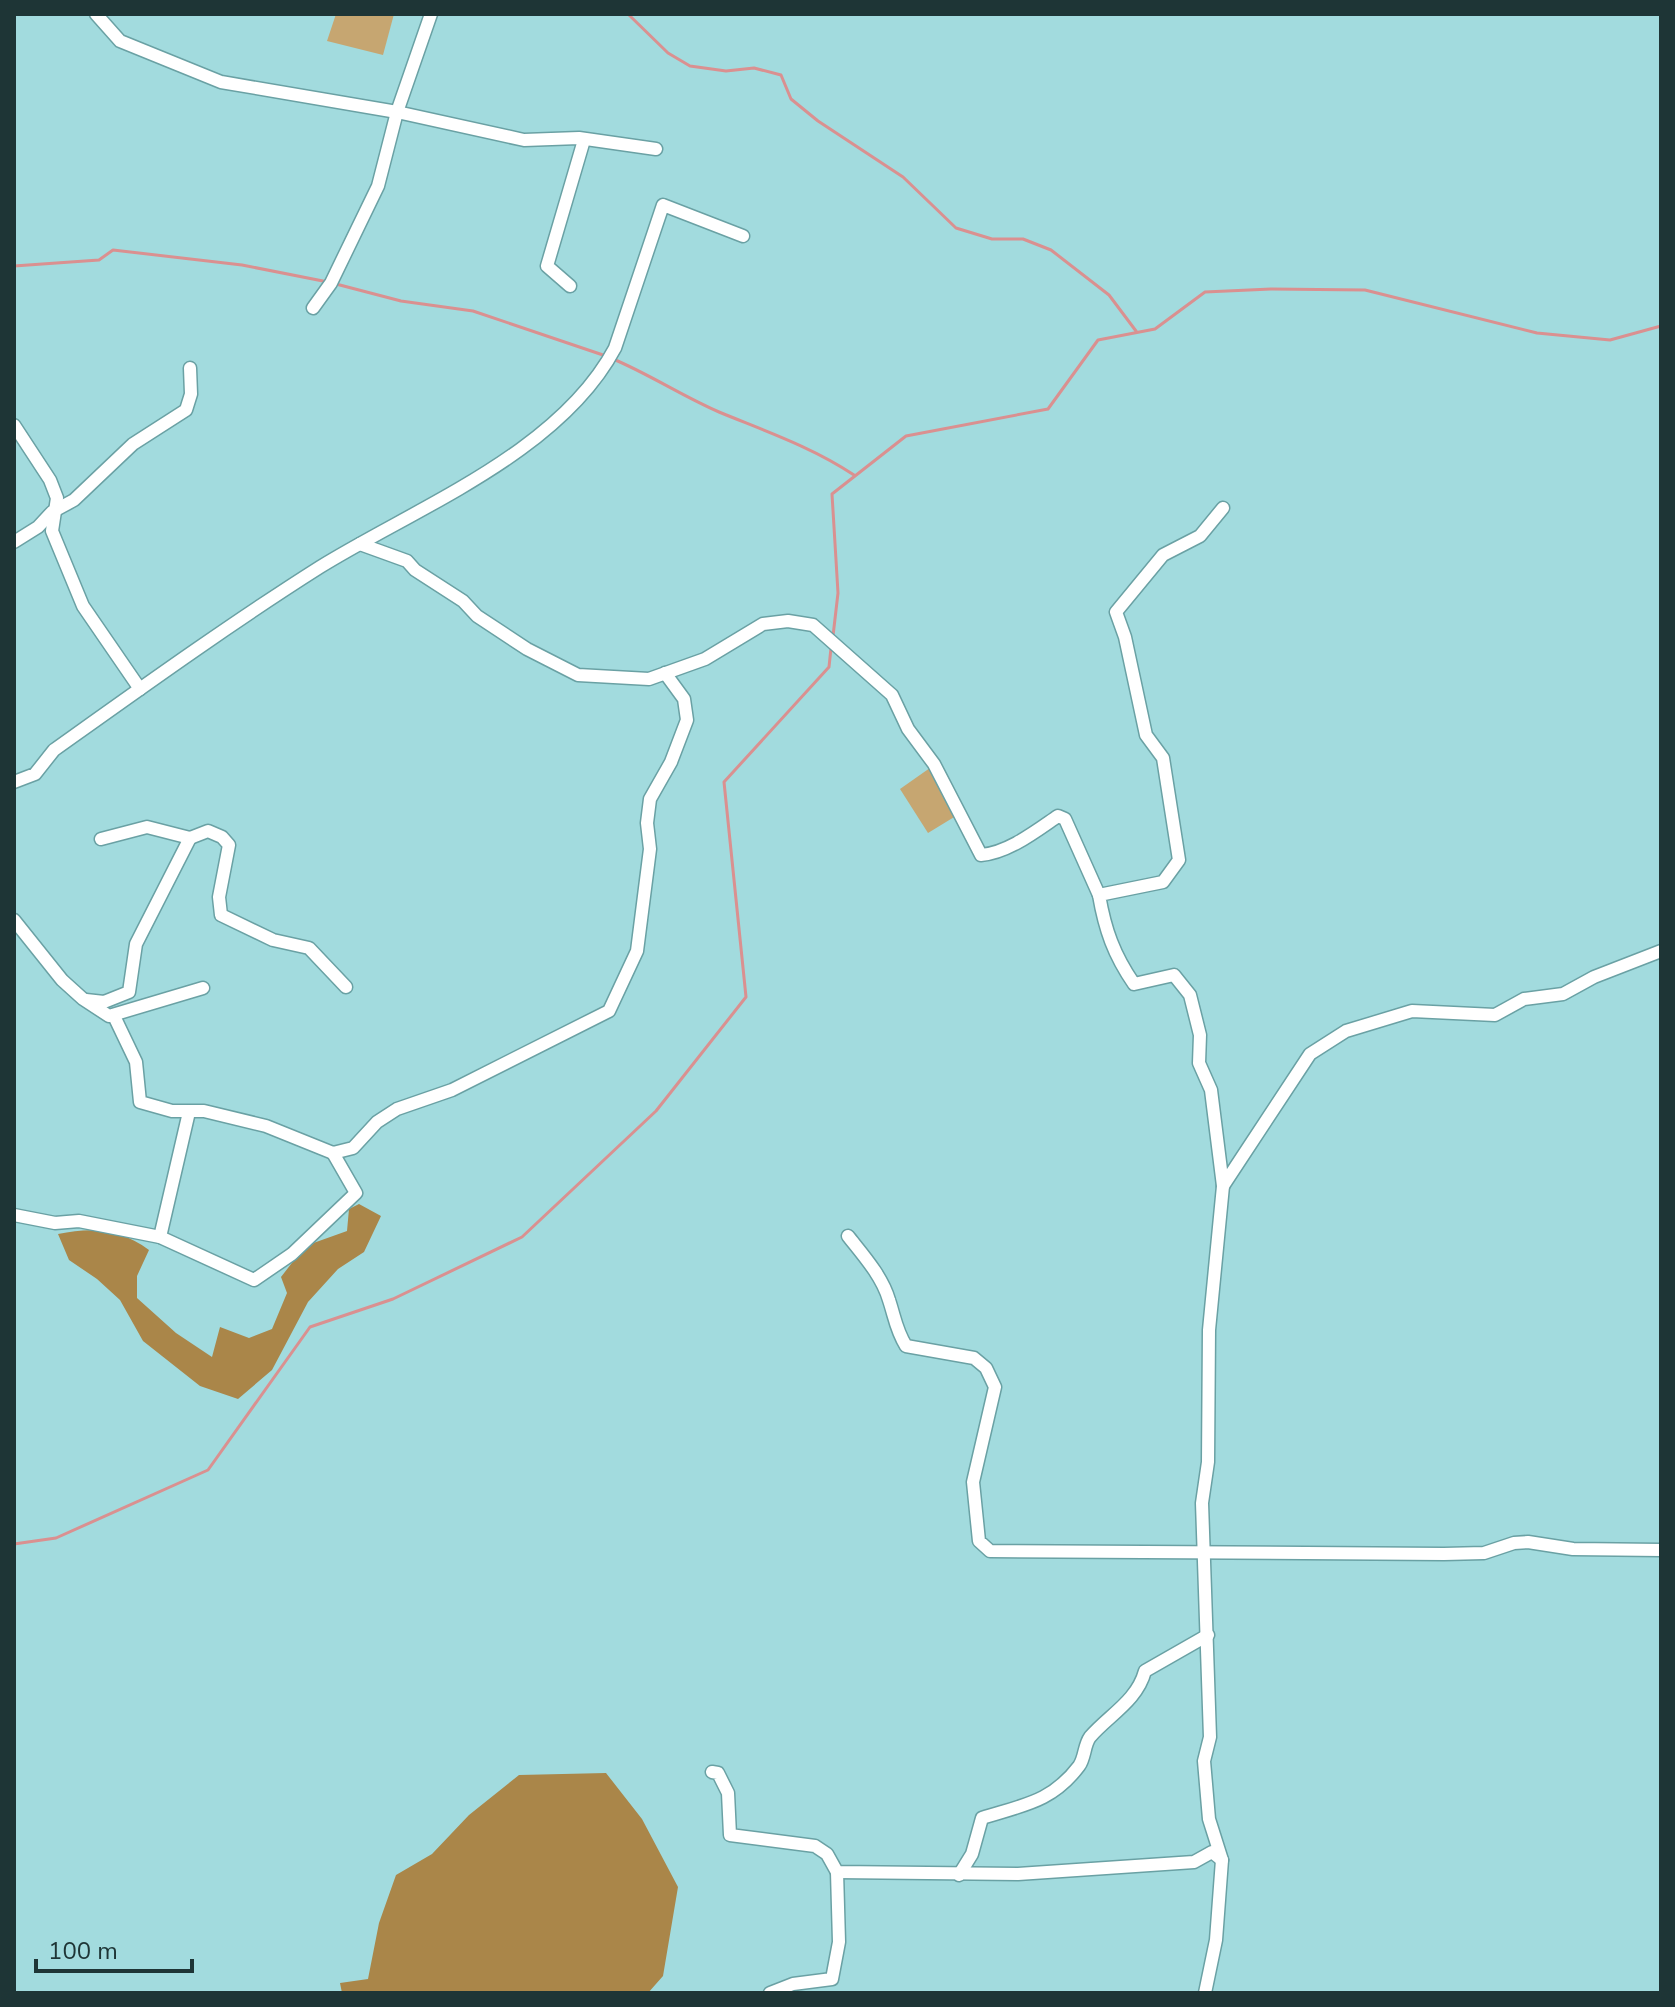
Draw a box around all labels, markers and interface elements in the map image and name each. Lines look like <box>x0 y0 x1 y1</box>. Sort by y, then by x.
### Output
scale bar <box>36 1923 192 1973</box>
text: 100 m <box>48 1935 118 1967</box>

